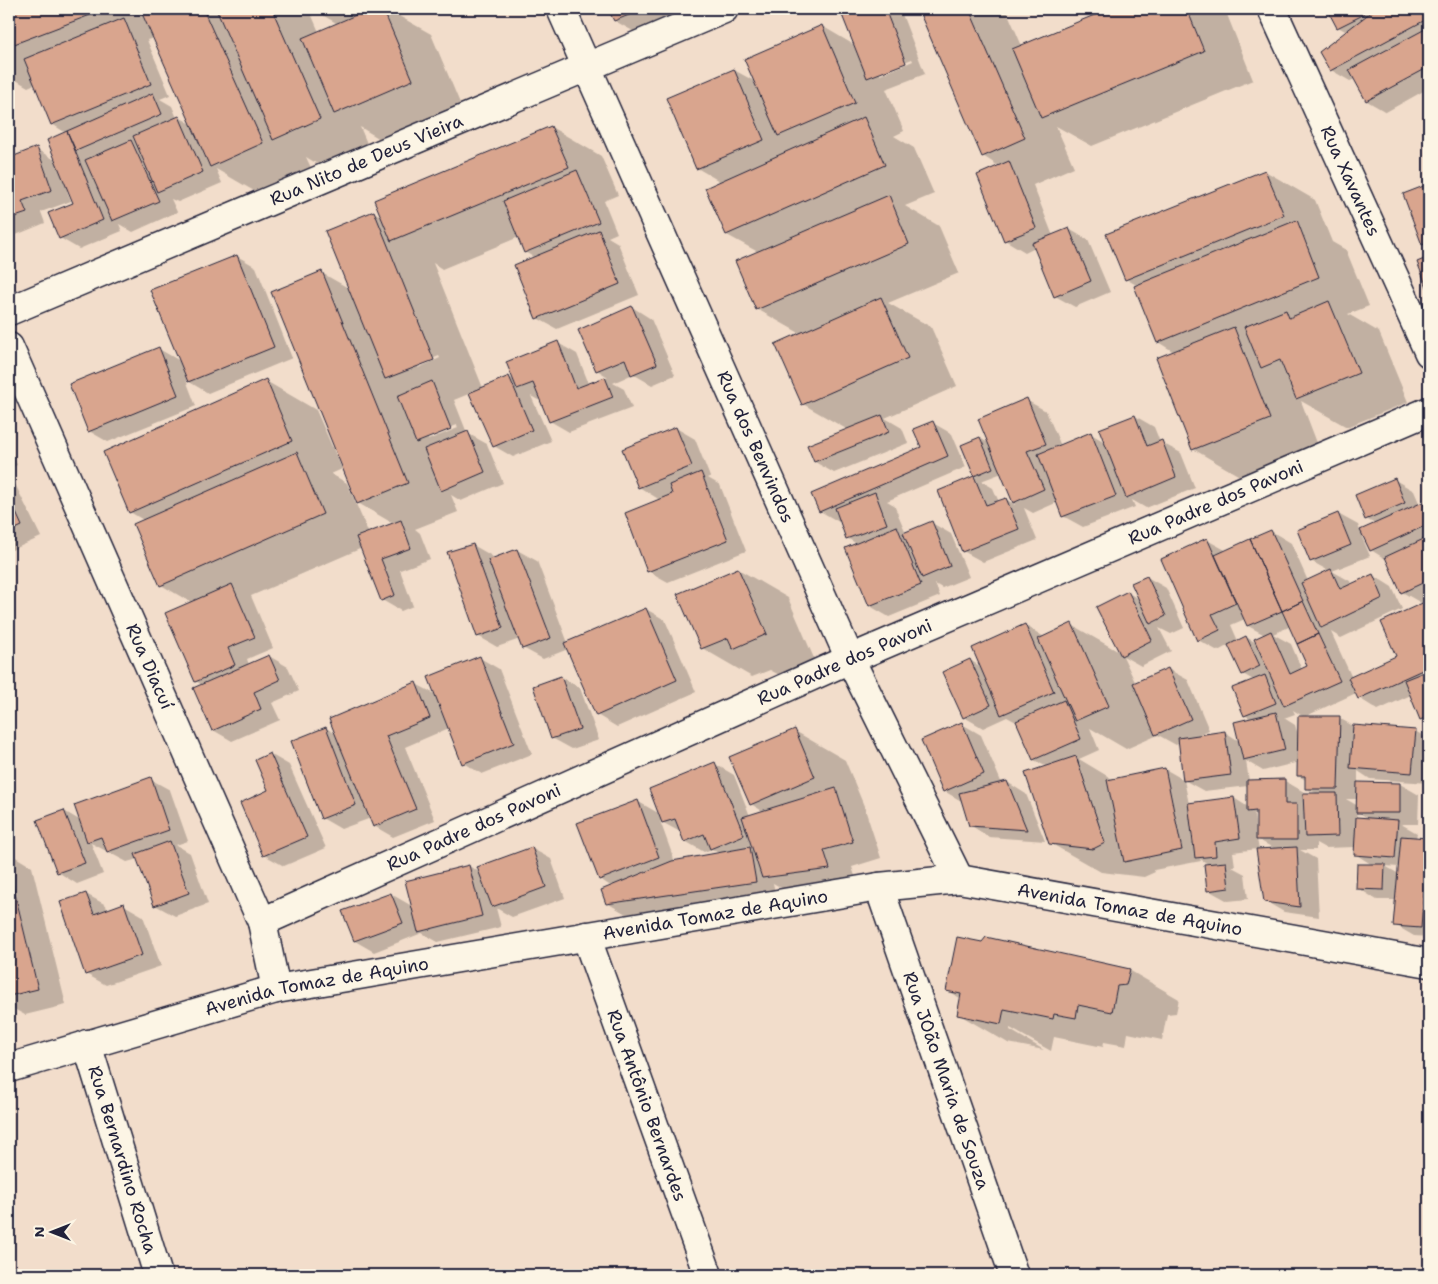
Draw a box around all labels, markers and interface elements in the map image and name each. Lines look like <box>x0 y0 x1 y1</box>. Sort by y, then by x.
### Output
street label: Rua Nito de Deus Vieira <box>266 109 467 211</box>
street label: Rua Xavantes <box>1315 122 1386 240</box>
street label: Rua dos Benvindos <box>711 367 800 527</box>
street label: Rua Padre dos Pavoni <box>1124 454 1307 551</box>
street label: Rua Padre dos Pavoni <box>753 613 936 711</box>
street label: Rua Diacuí <box>120 620 179 713</box>
street label: Rua Padre dos Pavoni <box>383 778 565 877</box>
street label: Avenida Tomaz de Aquino <box>1015 878 1244 941</box>
street label: Avenida Tomaz de Aquino <box>601 884 830 946</box>
street label: Avenida Tomaz de Aquino <box>202 951 431 1021</box>
street label: Rua JOão Maria de Souza <box>897 968 995 1193</box>
street label: Rua Antônio Bernardes <box>601 1006 692 1205</box>
street label: Rua Bernardino Rocha <box>82 1063 163 1257</box>
north arrow <box>28 1206 78 1256</box>
text: N <box>30 1226 48 1238</box>

